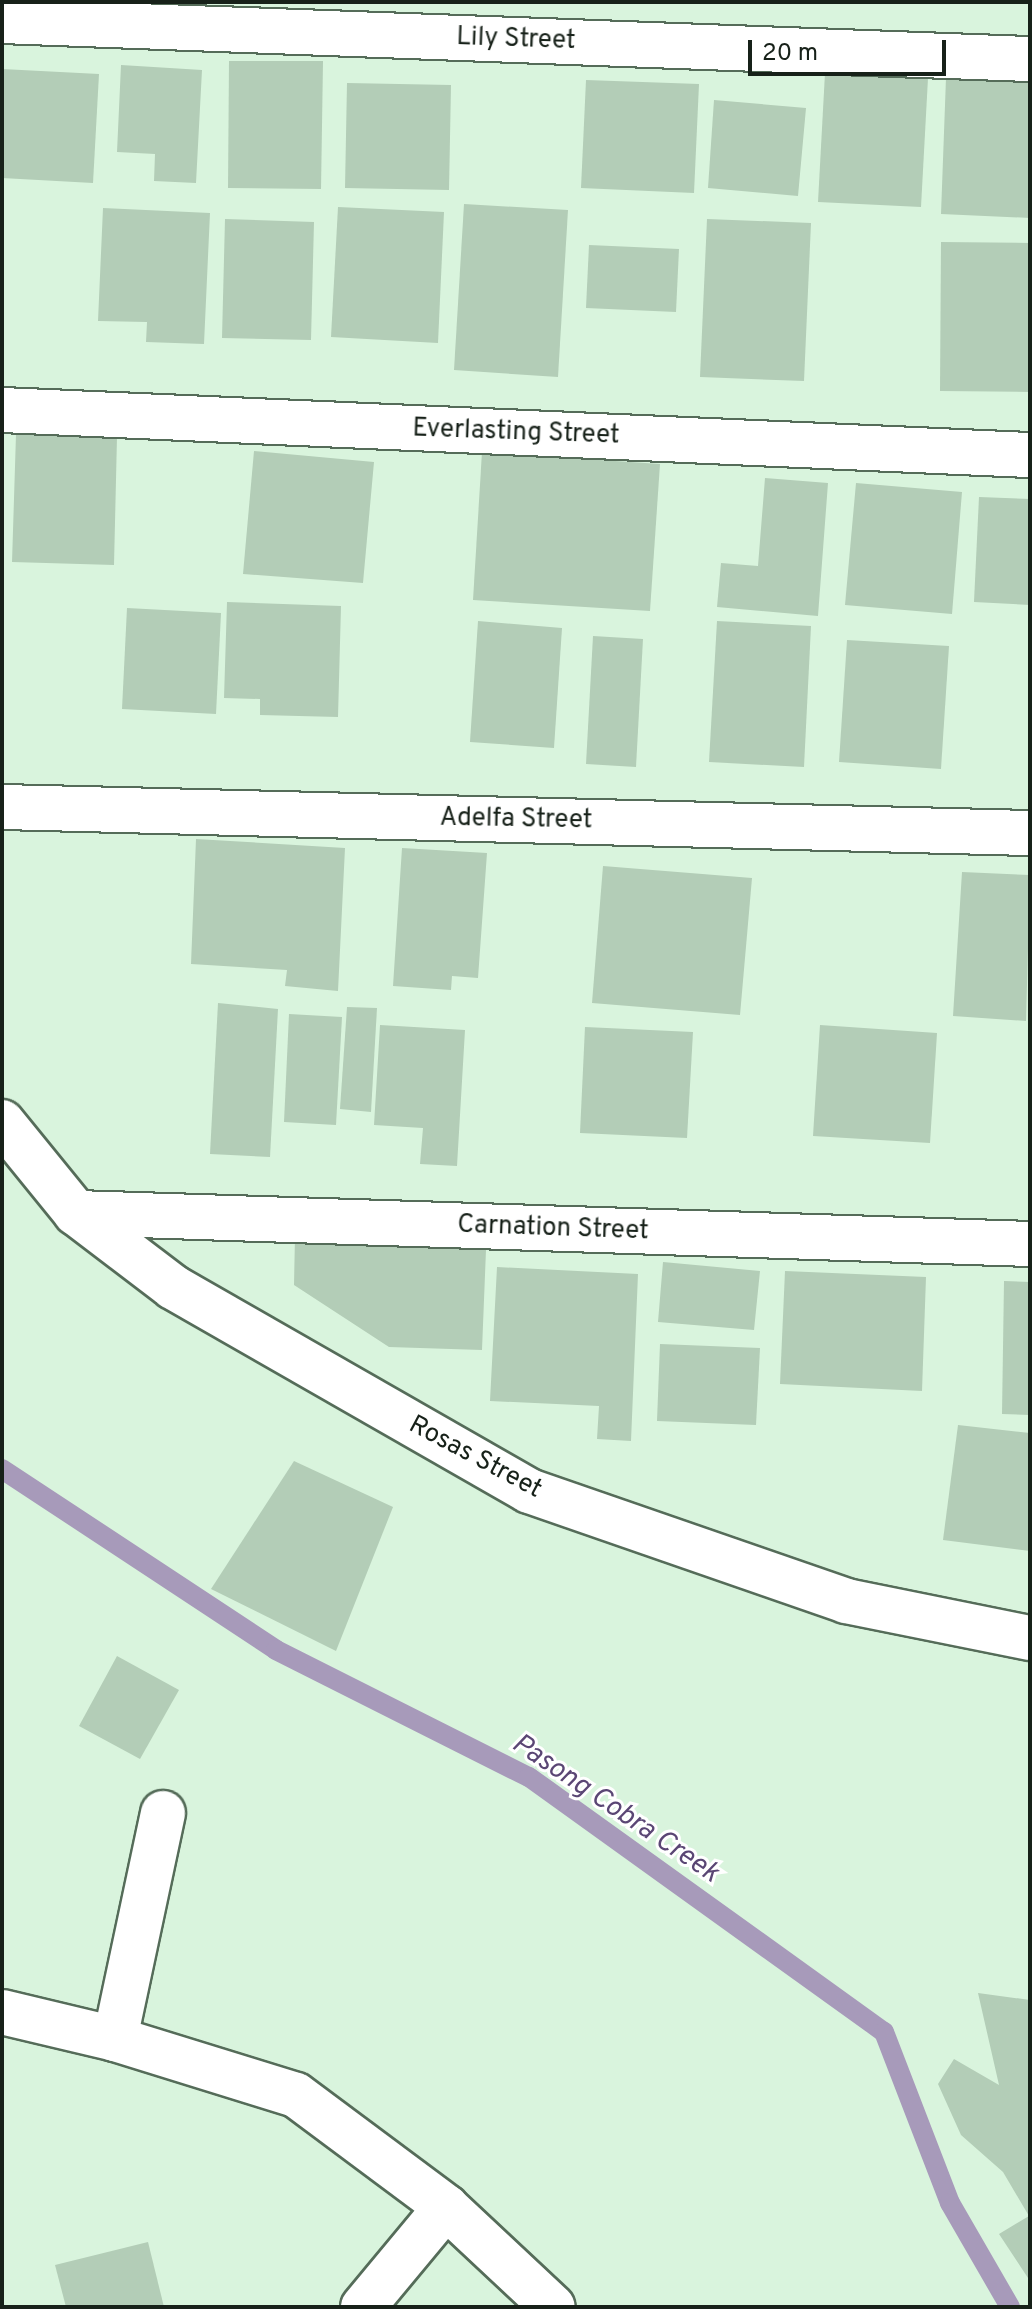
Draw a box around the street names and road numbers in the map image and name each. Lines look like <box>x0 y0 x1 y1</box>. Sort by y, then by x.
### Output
street label: Lily Street <box>456 22 576 58</box>
street label: Everlasting Street <box>412 414 620 452</box>
street label: Adelfa Street <box>439 803 593 837</box>
street label: Carnation Street <box>457 1210 649 1248</box>
street label: Rosas Street <box>403 1410 547 1506</box>

